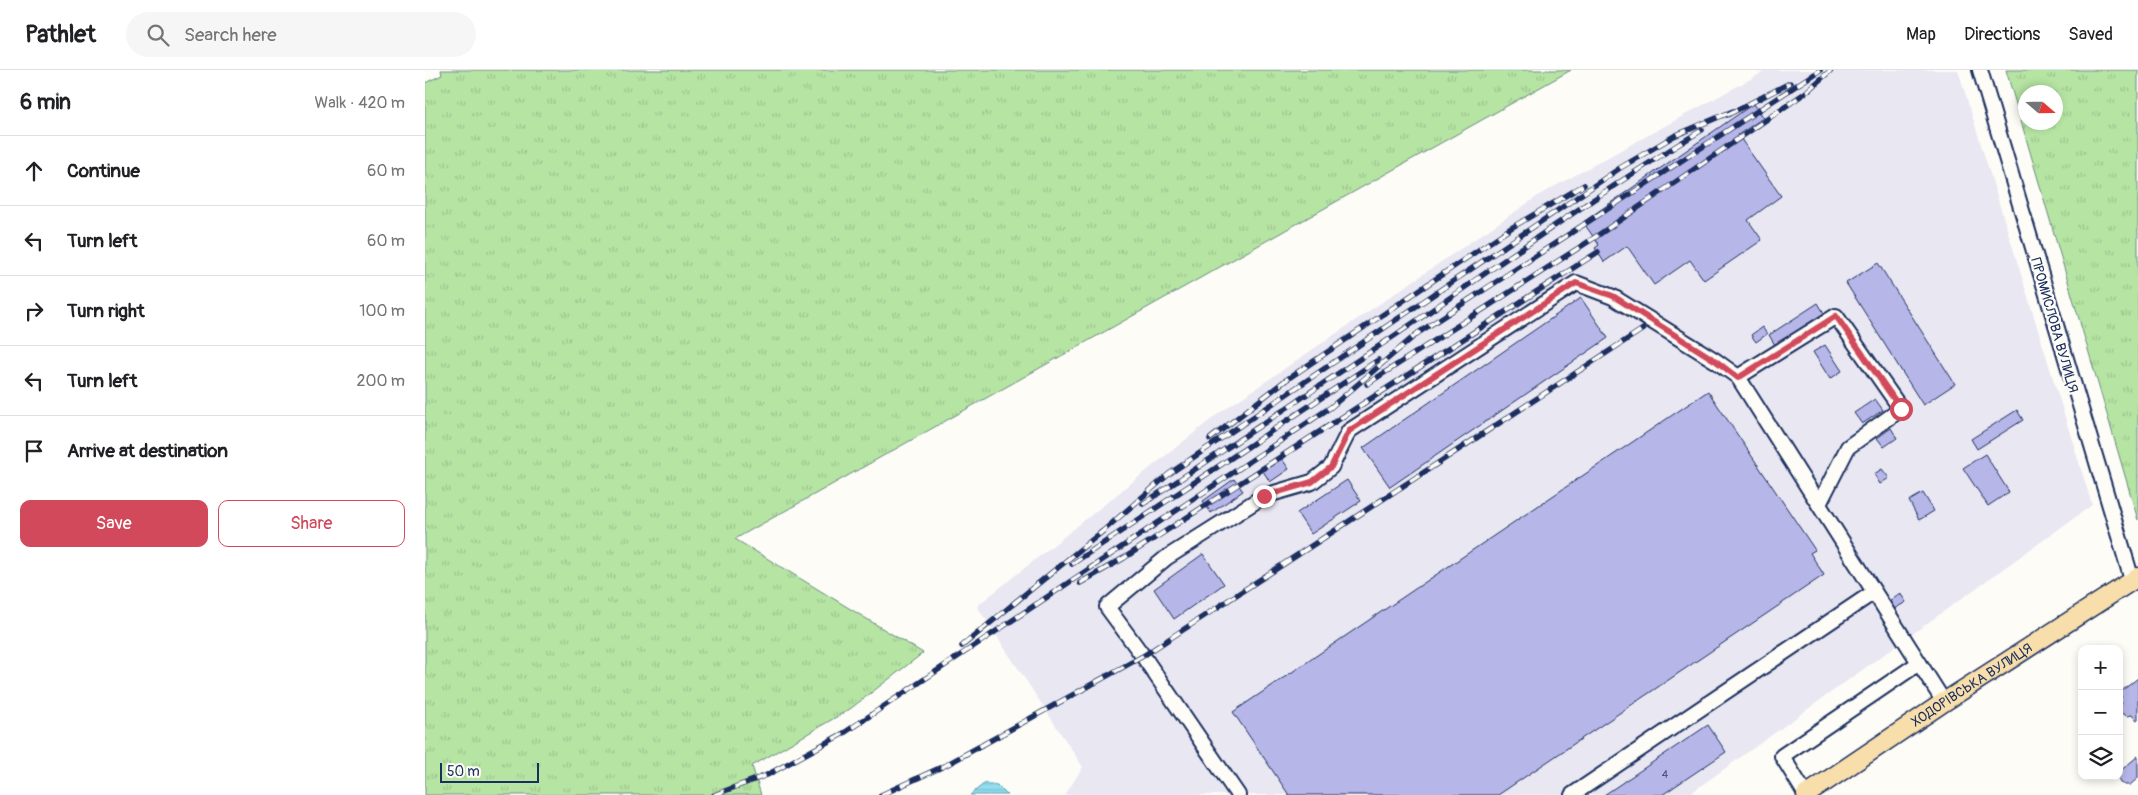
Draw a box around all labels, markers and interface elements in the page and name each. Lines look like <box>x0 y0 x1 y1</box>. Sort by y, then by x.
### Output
search box <box>126 12 476 57</box>
text: Pathlet <box>25 20 96 49</box>
icon: search <box>144 21 172 49</box>
text: Search here <box>184 23 277 47</box>
text: Map <box>1906 23 1936 46</box>
text: Directions <box>1964 23 2040 46</box>
text: Saved <box>2068 23 2113 46</box>
north arrow <box>2018 85 2063 130</box>
text: 6 min <box>20 89 71 116</box>
text: Walk · 420 m <box>314 93 405 113</box>
icon: ahead <box>20 157 48 185</box>
text: Continue <box>67 159 140 183</box>
text: 60 m <box>367 161 405 181</box>
icon: left <box>20 227 48 255</box>
text: Turn left <box>67 229 137 253</box>
text: 60 m <box>367 231 405 251</box>
street label: ПРОМИСЛОВА ВУЛИЦЯ <box>2027 256 2082 395</box>
icon: right <box>20 297 48 325</box>
text: Turn right <box>67 299 145 323</box>
text: 100 m <box>359 301 405 321</box>
icon: left <box>20 367 48 395</box>
text: Turn left <box>67 369 137 393</box>
text: 200 m <box>357 371 405 391</box>
route start <box>1890 398 1913 421</box>
icon: arrive <box>20 437 48 465</box>
text: Arrive at destination <box>67 439 228 463</box>
route end <box>1253 485 1276 508</box>
button: Save <box>20 500 208 547</box>
button: Share <box>218 500 405 547</box>
street label: ХОДОРІВСЬКА ВУЛИЦЯ <box>1908 639 2036 731</box>
map controls <box>2078 645 2123 780</box>
button: + <box>2078 645 2123 690</box>
button: − <box>2078 690 2123 735</box>
button: layers <box>2078 735 2123 780</box>
scale bar <box>440 760 539 783</box>
text: 50 m <box>447 763 480 780</box>
house number: 4 <box>1662 768 1669 781</box>

